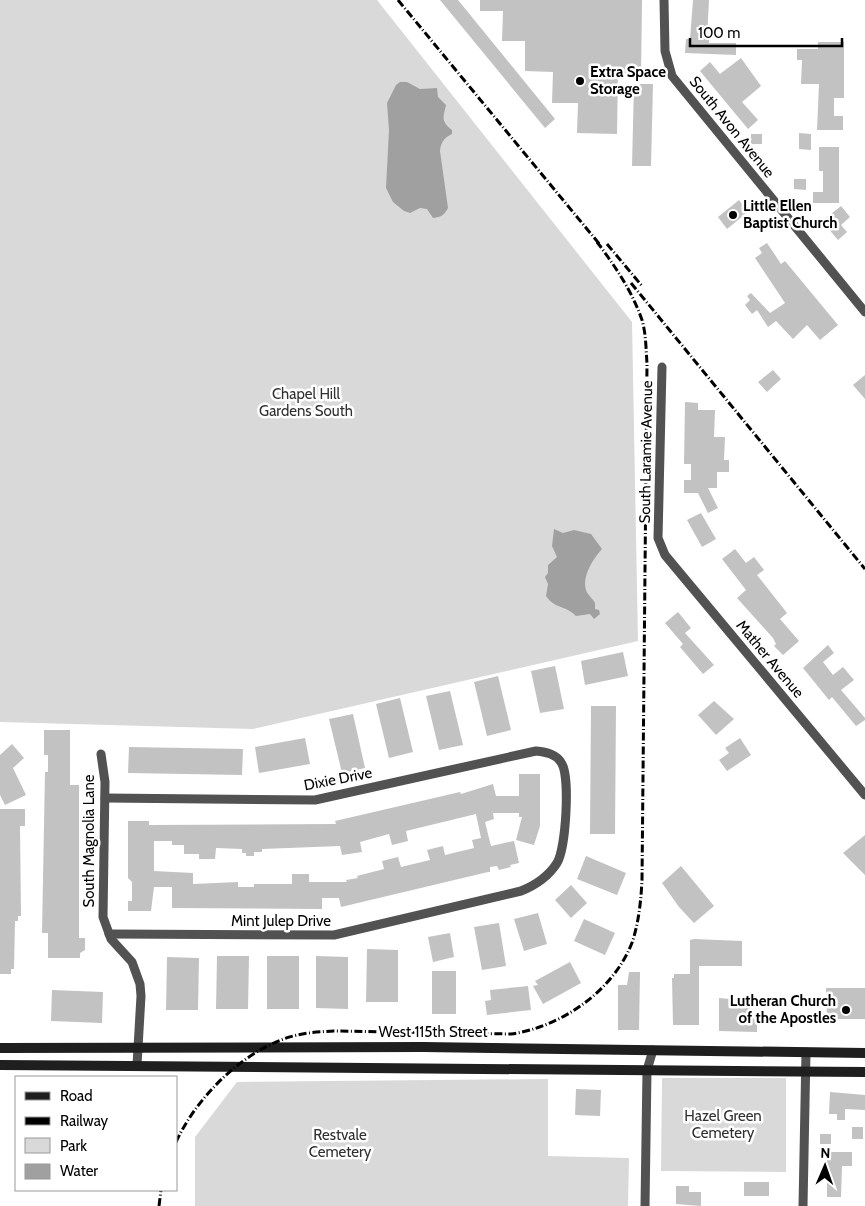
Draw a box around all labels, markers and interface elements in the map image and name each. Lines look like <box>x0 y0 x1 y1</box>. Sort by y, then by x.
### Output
scale bar <box>690 15 842 47</box>
text: 100 m <box>698 24 740 42</box>
place label: Extra Space Storage <box>590 63 666 98</box>
street label: South Avon Avenue <box>686 73 779 181</box>
marker: Extra Space Storage <box>574 75 586 87</box>
place label: Little Ellen Baptist Church <box>743 197 838 232</box>
marker: Little Ellen Baptist Church <box>727 209 739 221</box>
street label: South Laramie Avenue <box>636 380 656 524</box>
park label: Chapel Hill Gardens South <box>259 385 353 420</box>
street label: Mather Avenue <box>732 617 808 702</box>
street label: Dixie Drive <box>302 764 374 794</box>
street label: South Magnolia Lane <box>80 774 98 907</box>
street label: Mint Julep Drive <box>231 912 331 930</box>
place label: Lutheran Church of the Apostles <box>730 992 836 1027</box>
marker: Lutheran Church of the Apostles <box>840 1004 852 1016</box>
street label: West 115th Street <box>379 1023 487 1041</box>
legend <box>15 1076 178 1191</box>
text: Road <box>60 1087 93 1105</box>
park label: Hazel Green Cemetery <box>684 1107 762 1142</box>
text: Railway <box>60 1112 109 1130</box>
park label: Restvale Cemetery <box>309 1126 372 1161</box>
text: Park <box>60 1137 87 1155</box>
north arrow <box>800 1141 850 1191</box>
text: N <box>820 1144 831 1162</box>
text: Water <box>60 1162 98 1180</box>

